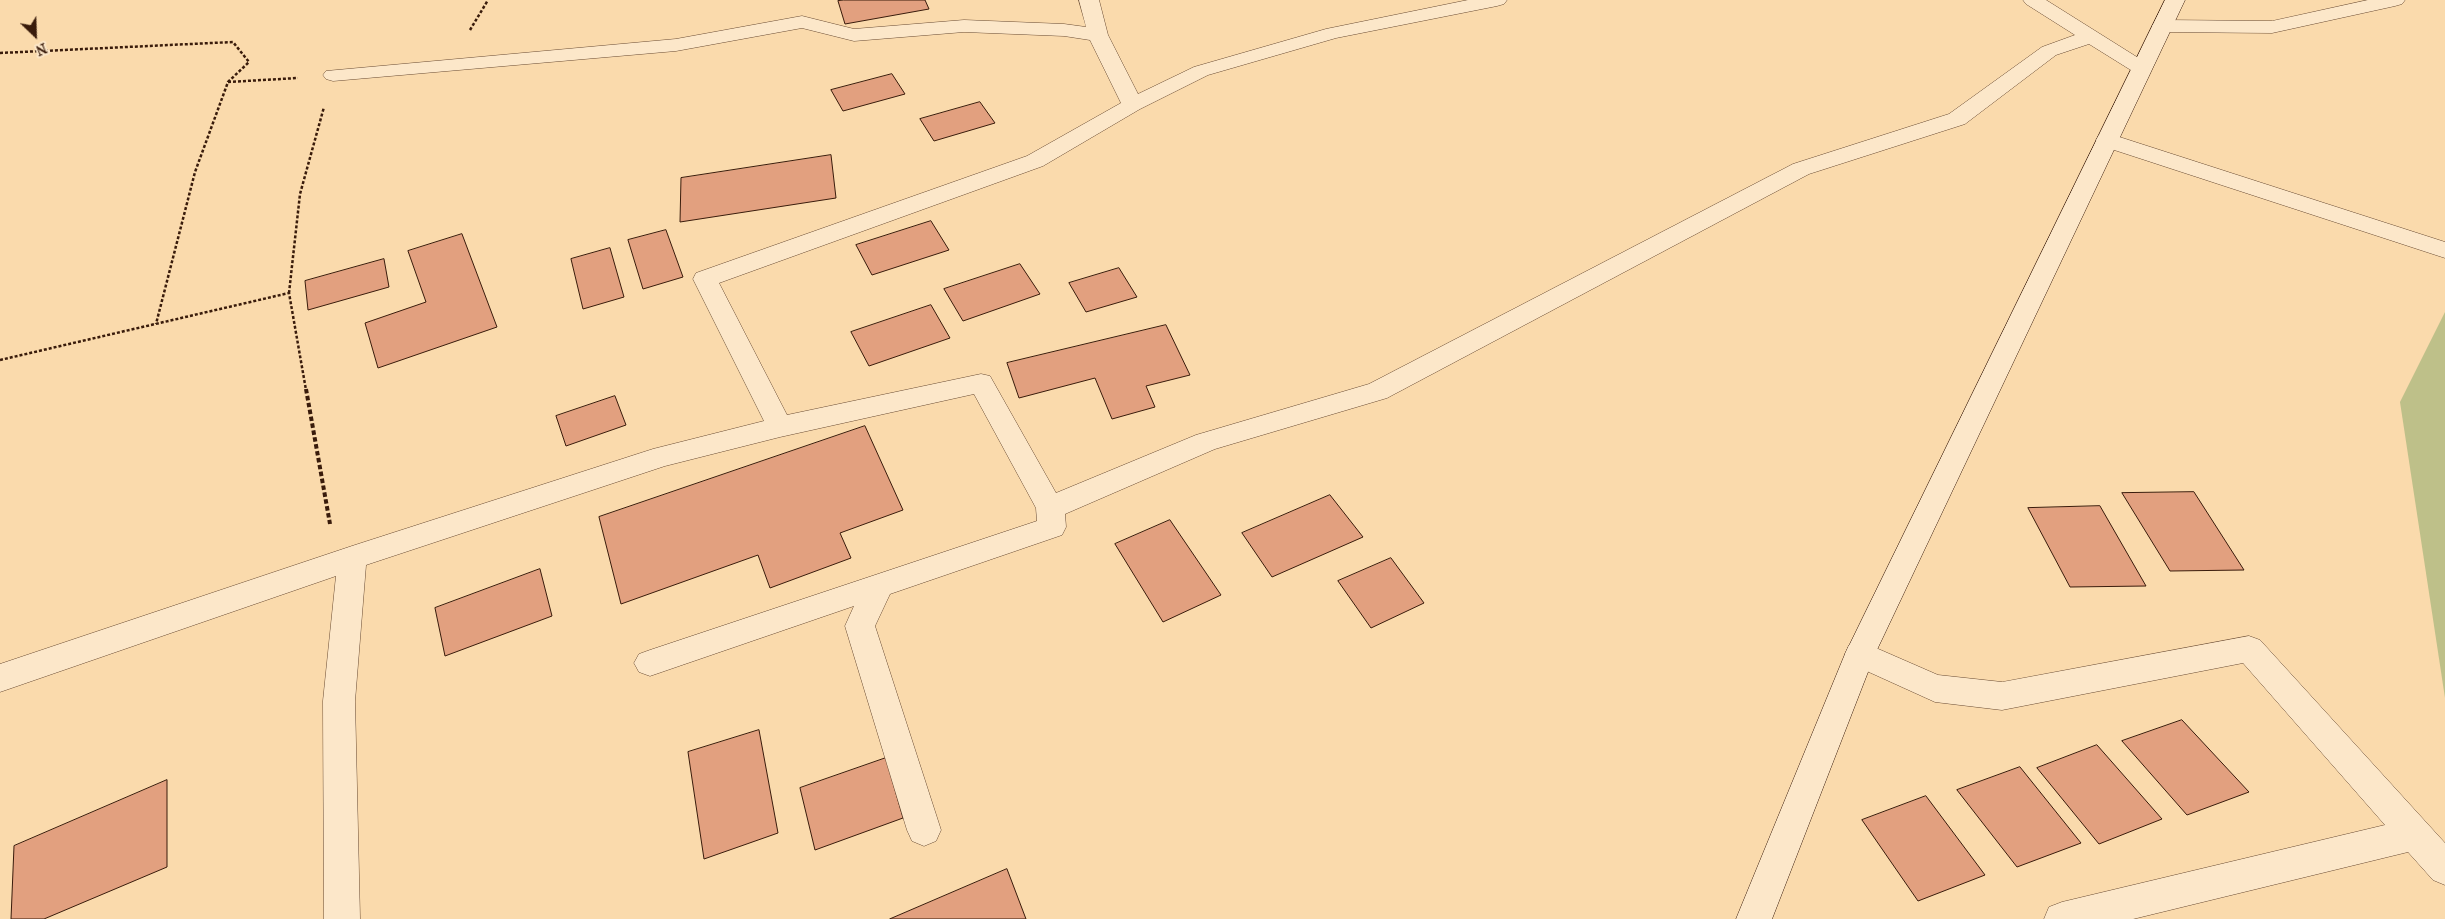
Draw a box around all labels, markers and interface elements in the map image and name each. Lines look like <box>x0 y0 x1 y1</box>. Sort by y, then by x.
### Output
north arrow <box>10 10 60 60</box>
text: N <box>33 39 50 59</box>

